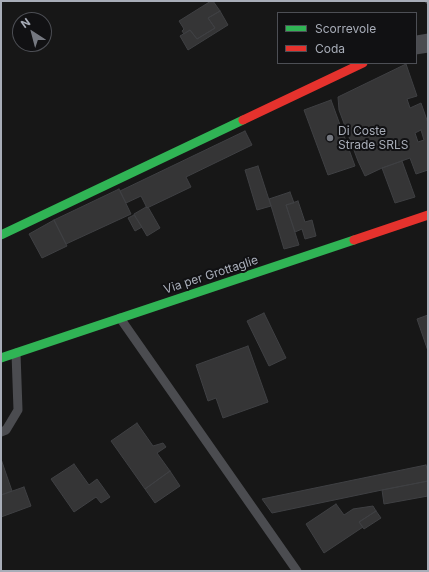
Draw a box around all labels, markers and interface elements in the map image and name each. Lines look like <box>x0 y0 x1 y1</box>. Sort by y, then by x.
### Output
north arrow <box>12 12 52 52</box>
legend <box>277 12 417 64</box>
text: N <box>18 15 33 31</box>
text: Scorrevole <box>315 21 376 36</box>
text: Coda <box>315 41 345 56</box>
place label: Di Coste Strade SRLS <box>338 124 409 152</box>
marker: Di Coste Strade SRLS <box>325 133 335 143</box>
street label: Via per Grottaglie <box>162 253 260 297</box>

